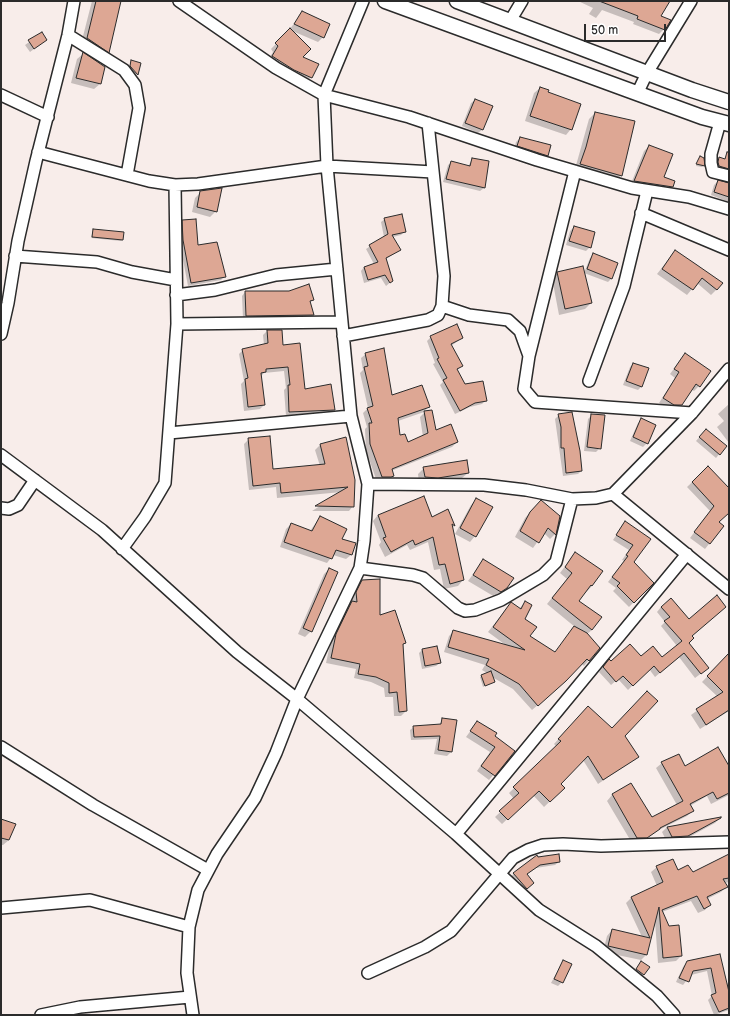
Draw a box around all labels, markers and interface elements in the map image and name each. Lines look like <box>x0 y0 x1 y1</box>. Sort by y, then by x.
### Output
scale bar <box>586 16 668 42</box>
text: 50 m <box>591 23 618 38</box>

